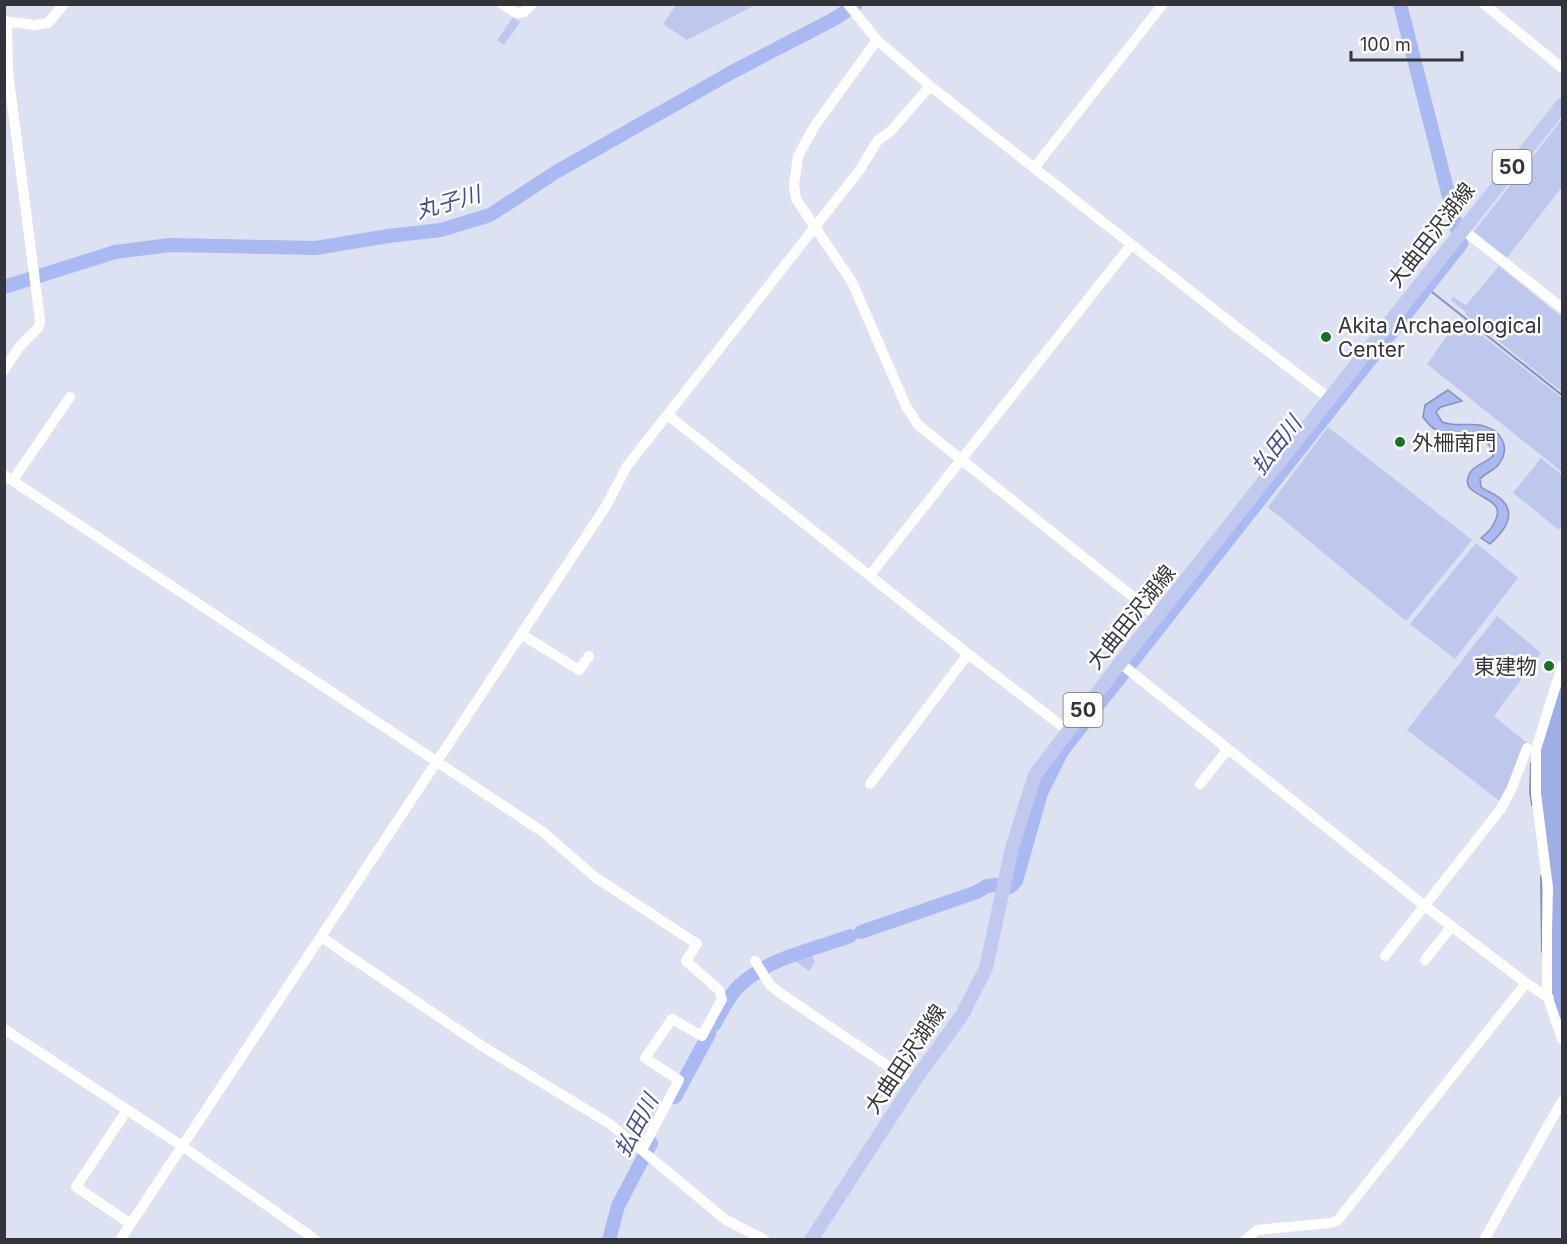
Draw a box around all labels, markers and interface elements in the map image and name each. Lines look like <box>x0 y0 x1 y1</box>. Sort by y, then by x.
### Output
scale bar <box>1351 24 1462 62</box>
text: 100 m <box>1360 34 1411 55</box>
road number: 50 <box>1492 150 1532 184</box>
street label: 大曲田沢湖線 <box>1382 178 1480 292</box>
water label: 丸子川 <box>413 180 485 224</box>
place label: Akita Archaeological Center <box>1338 313 1542 362</box>
marker: Akita Archaeological Center <box>1319 330 1333 344</box>
water label: 払田川 <box>1245 409 1308 479</box>
place label: 外柵南門 <box>1412 430 1496 455</box>
marker: 外柵南門 <box>1393 435 1407 449</box>
street label: 大曲田沢湖線 <box>1082 560 1180 674</box>
place label: 東建物 <box>1474 654 1537 679</box>
marker: 東建物 <box>1542 659 1556 673</box>
road number: 50 <box>1064 693 1102 727</box>
street label: 大曲田沢湖線 <box>859 1000 951 1118</box>
water label: 払田川 <box>609 1088 664 1160</box>

